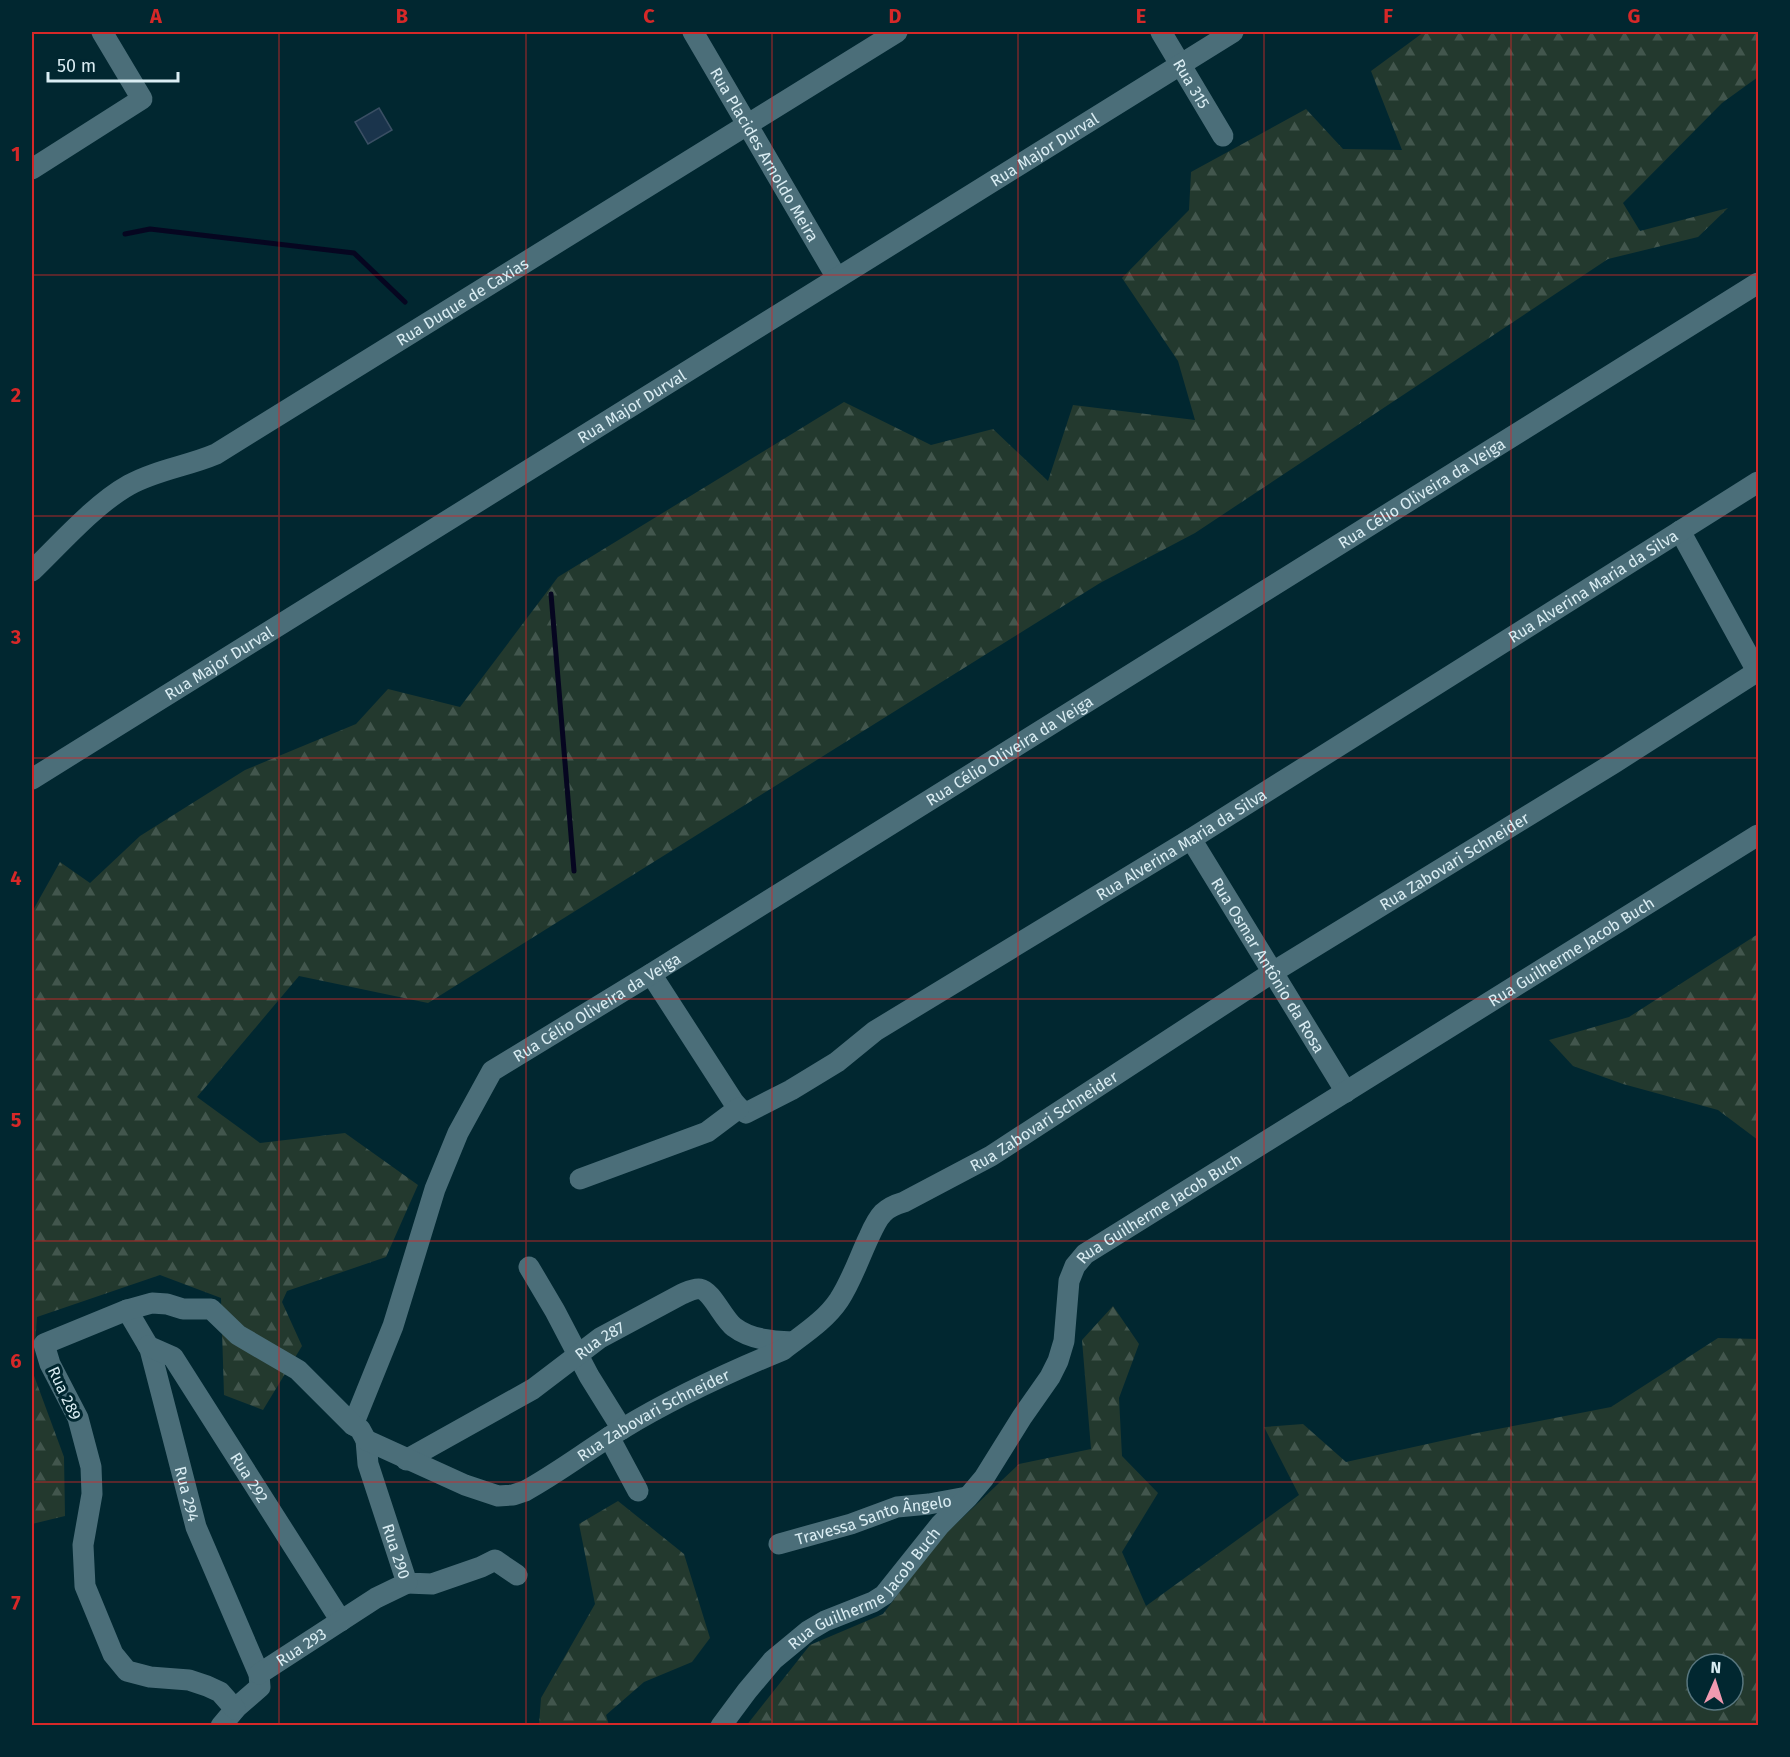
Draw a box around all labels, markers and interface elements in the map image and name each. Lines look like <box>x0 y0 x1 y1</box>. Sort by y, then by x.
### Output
text: A <box>149 4 163 28</box>
text: B <box>396 4 408 28</box>
text: C <box>643 4 655 28</box>
text: D <box>888 4 902 28</box>
text: E <box>1136 4 1146 28</box>
text: F <box>1383 4 1393 28</box>
text: G <box>1628 4 1640 28</box>
scale bar <box>48 45 178 83</box>
text: 50 m <box>57 55 96 77</box>
street label: Rua 315 <box>1169 56 1213 112</box>
street label: Rua Placides Arnoldo Meira <box>706 64 823 245</box>
street label: Rua Major Durval <box>987 109 1102 191</box>
text: 1 <box>11 142 21 166</box>
street label: Rua Duque de Caxias <box>393 254 532 350</box>
street label: Rua Major Durval <box>574 366 690 447</box>
text: 2 <box>11 383 21 407</box>
street label: Rua Célio Oliveira da Veiga <box>1335 434 1509 553</box>
street label: Rua Alverina Maria da Silva <box>1505 526 1681 647</box>
street label: Rua Major Durval <box>161 622 277 704</box>
text: 3 <box>10 625 21 649</box>
street label: Rua Célio Oliveira da Veiga <box>923 692 1097 810</box>
street label: Rua Alverina Maria da Silva <box>1093 785 1270 904</box>
street label: Rua Zabovari Schneider <box>1376 808 1533 914</box>
text: 4 <box>10 866 22 890</box>
street label: Rua Osmar Antônio da Rosa <box>1207 874 1329 1056</box>
street label: Rua Guilherme Jacob Buch <box>1485 893 1658 1011</box>
street label: Rua Célio Oliveira da Veiga <box>510 949 684 1066</box>
street label: Rua Zabovari Schneider <box>967 1067 1122 1175</box>
text: 5 <box>11 1108 22 1132</box>
street label: Rua Guilherme Jacob Buch <box>1072 1150 1245 1268</box>
street label: Rua 287 <box>571 1318 628 1364</box>
text: 6 <box>10 1349 22 1373</box>
street label: Rua 289 <box>44 1363 85 1423</box>
street label: Rua Zabovari Schneider <box>574 1365 733 1466</box>
street label: Rua 292 <box>226 1449 272 1506</box>
street label: Rua 294 <box>171 1464 203 1524</box>
street label: Travessa Santo Ângelo <box>793 1491 953 1549</box>
street label: Rua 290 <box>378 1521 414 1582</box>
street label: Rua Guilherme Jacob Buch <box>784 1524 944 1654</box>
text: 7 <box>11 1591 21 1615</box>
street label: Rua 293 <box>273 1624 330 1670</box>
north arrow <box>1685 1652 1745 1712</box>
text: N <box>1710 1658 1722 1677</box>

